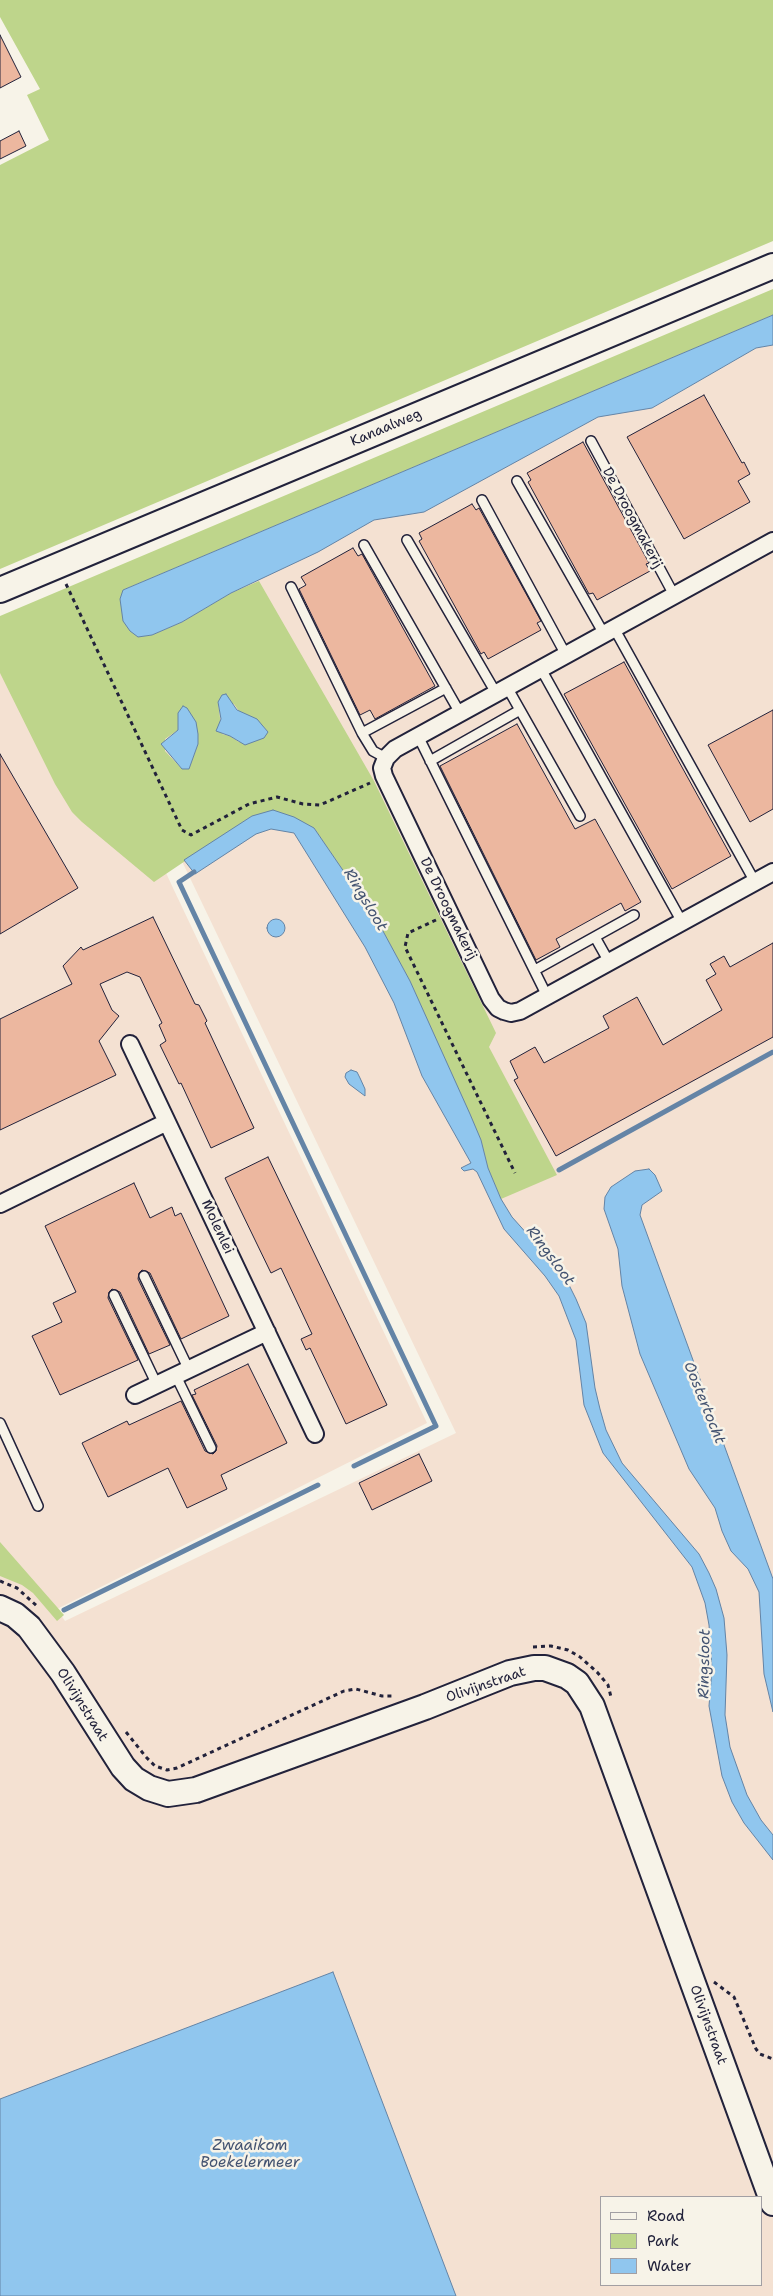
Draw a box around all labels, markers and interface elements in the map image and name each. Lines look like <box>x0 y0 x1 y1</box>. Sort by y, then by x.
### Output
street label: Kanaalweg <box>348 406 424 450</box>
street label: De Droogmakerij <box>598 465 666 571</box>
street label: De Droogmakerij <box>416 855 480 963</box>
water label: Ringsloot <box>339 866 391 934</box>
street label: Molenlei <box>197 1197 237 1257</box>
water label: Ringsloot <box>522 1223 578 1289</box>
water label: Oostertocht <box>679 1359 729 1447</box>
water label: Ringsloot <box>695 1629 715 1699</box>
street label: Olivijnstraat <box>444 1663 528 1707</box>
street label: Olivijnstraat <box>53 1665 111 1745</box>
street label: Olivijnstraat <box>686 1983 730 2067</box>
water label: Zwaaikom Boekelermeer <box>200 2137 300 2172</box>
legend <box>600 2196 763 2286</box>
text: Road <box>647 2206 685 2226</box>
text: Park <box>647 2231 679 2251</box>
text: Water <box>647 2256 691 2276</box>

